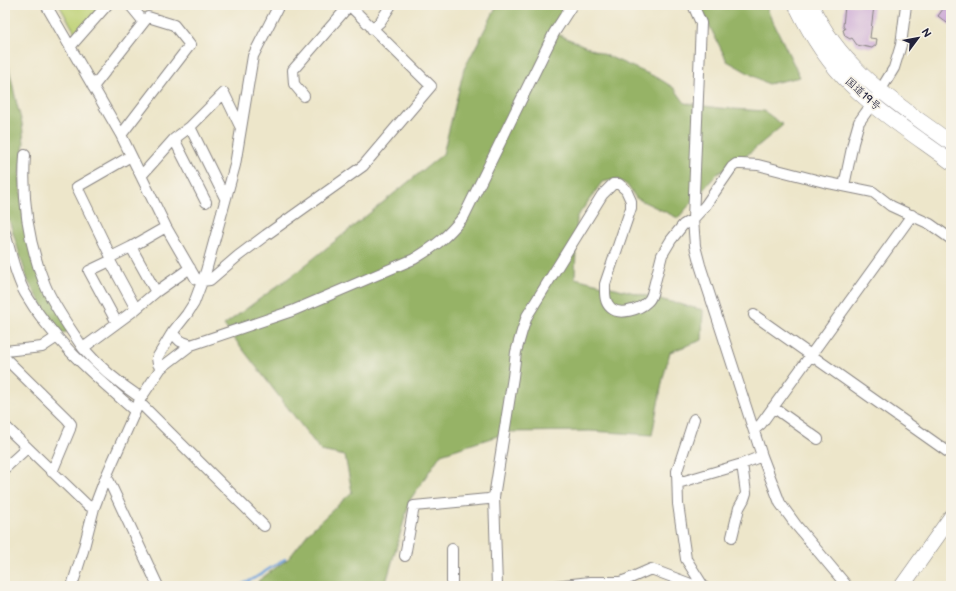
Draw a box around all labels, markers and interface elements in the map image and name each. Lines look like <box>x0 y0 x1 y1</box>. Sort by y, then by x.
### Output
north arrow <box>898 18 938 58</box>
text: N <box>918 26 934 40</box>
street label: 国道19号 <box>842 75 884 113</box>

